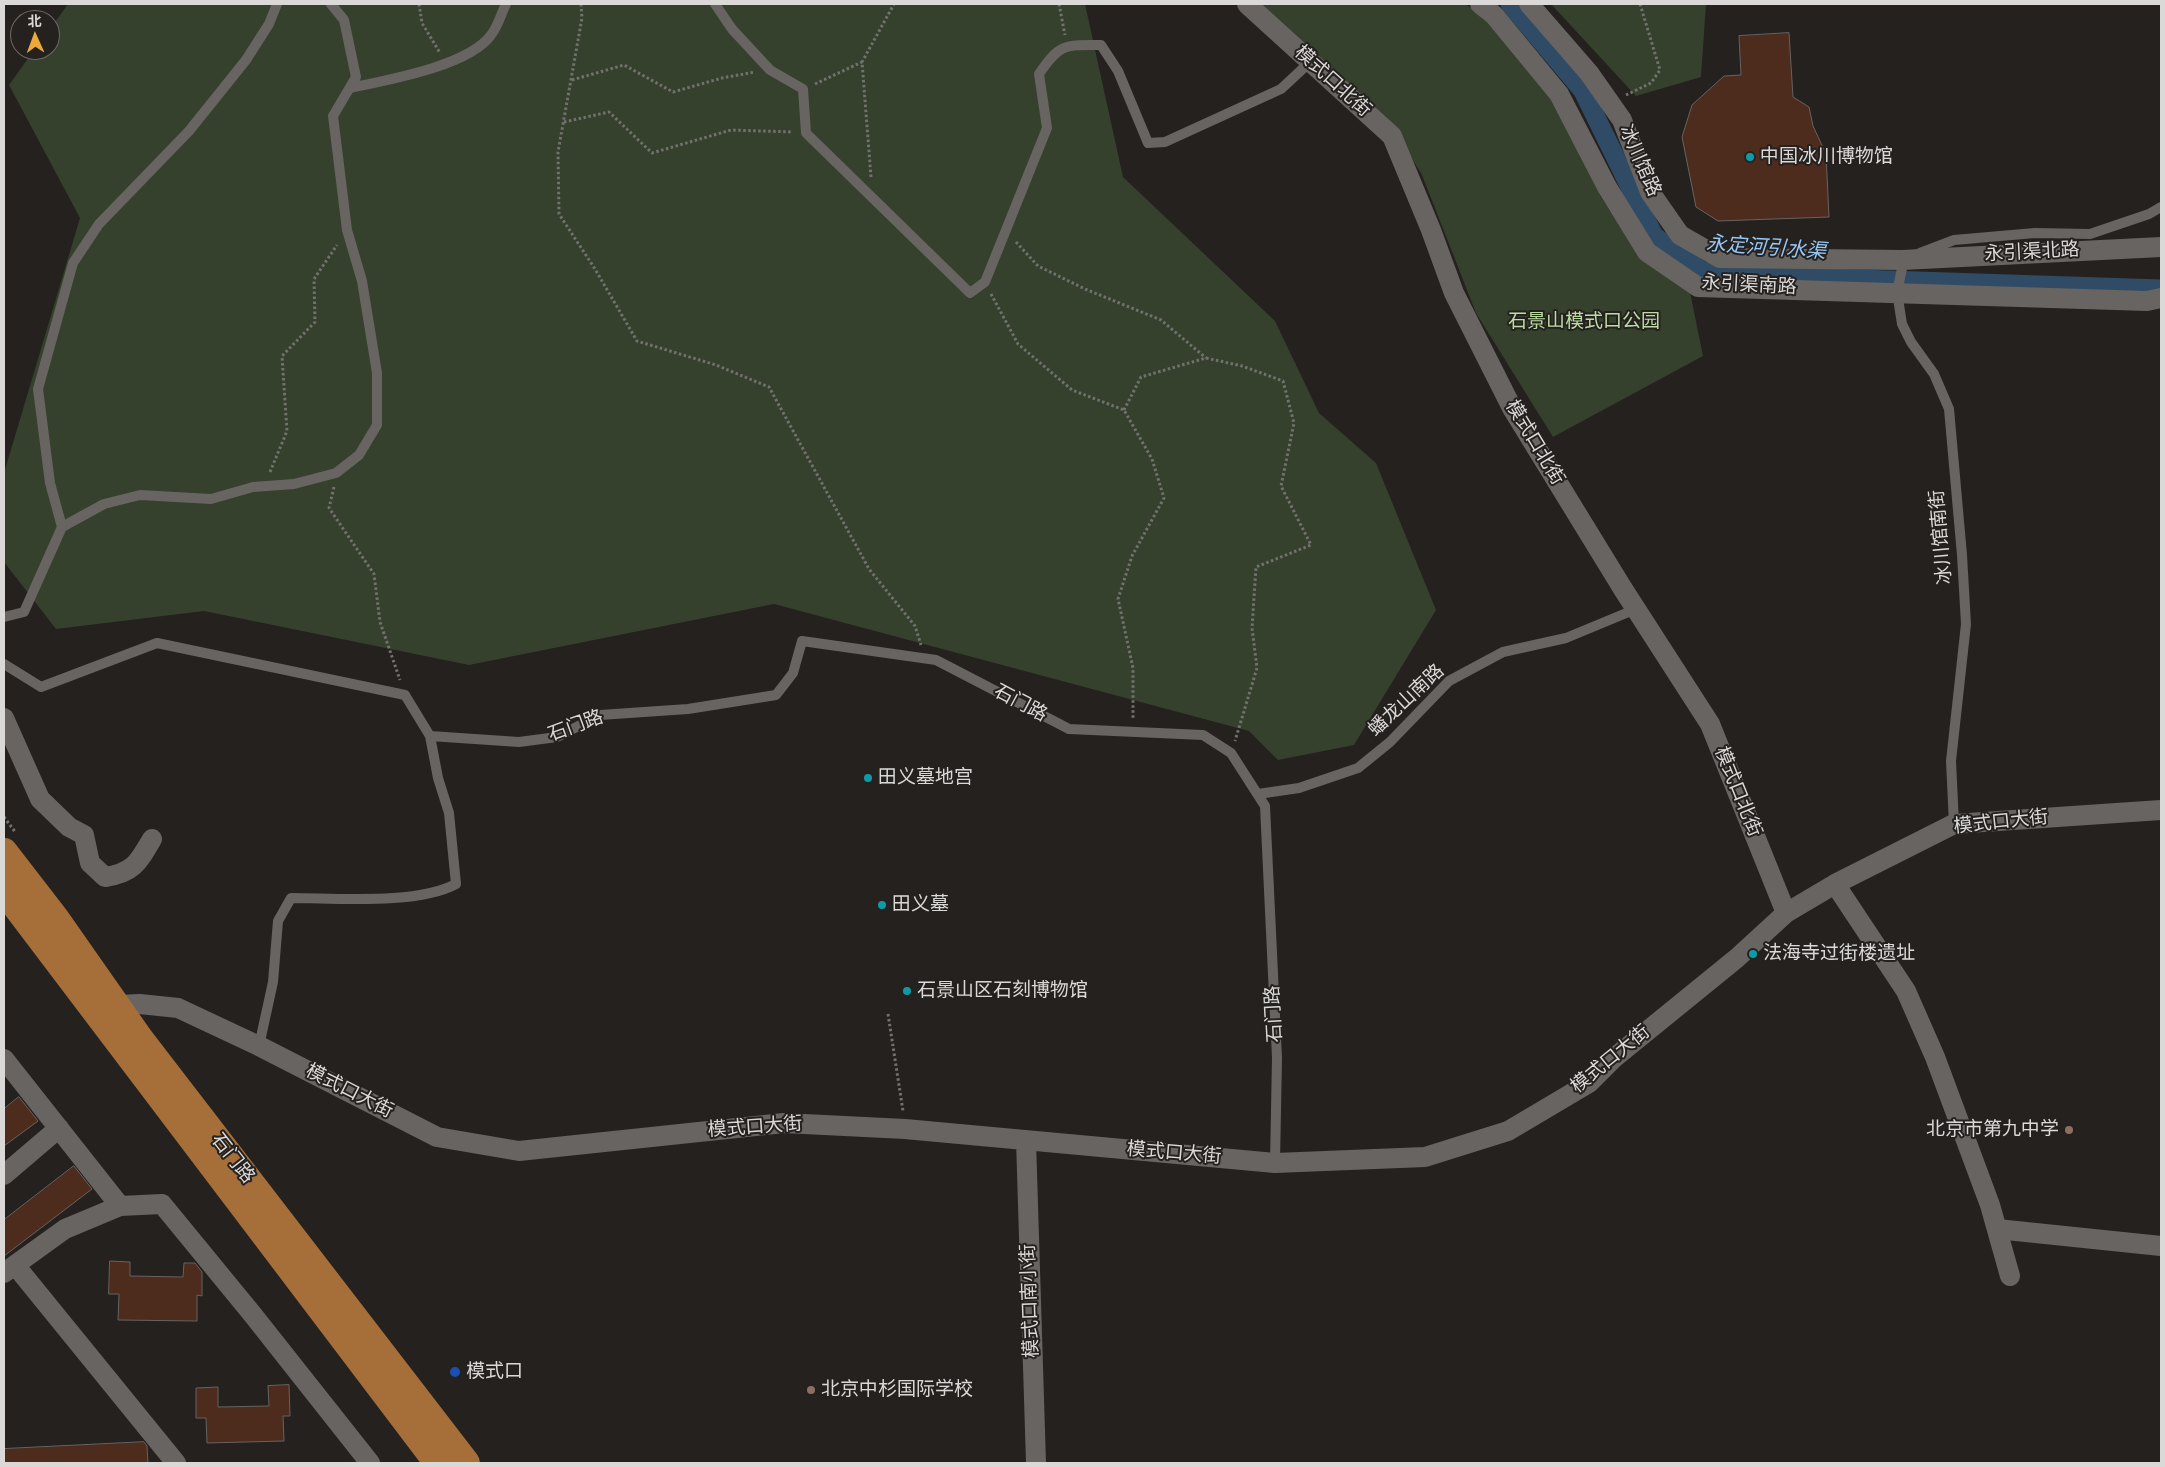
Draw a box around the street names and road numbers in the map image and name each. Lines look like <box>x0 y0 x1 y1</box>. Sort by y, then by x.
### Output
street label: 模式口北街 <box>1289 42 1375 122</box>
street label: 冰川馆路 <box>1613 122 1665 200</box>
street label: 永引渠北路 <box>1984 239 2080 267</box>
street label: 永引渠南路 <box>1701 272 1797 300</box>
street label: 模式口北街 <box>1500 396 1568 490</box>
street label: 冰川馆南街 <box>1927 489 1957 585</box>
street label: 蟠龙山南路 <box>1364 660 1450 742</box>
street label: 石门路 <box>989 681 1051 727</box>
street label: 石门路 <box>545 707 607 747</box>
street label: 模式口北街 <box>1709 744 1765 840</box>
street label: 模式口大街 <box>1953 807 2049 839</box>
street label: 石门路 <box>1262 985 1288 1043</box>
street label: 模式口大街 <box>1567 1021 1655 1099</box>
street label: 模式口大街 <box>302 1060 396 1124</box>
street label: 模式口大街 <box>707 1113 803 1143</box>
street label: 石门路 <box>205 1130 259 1188</box>
street label: 模式口大街 <box>1126 1139 1222 1169</box>
street label: 模式口南小街 <box>1018 1244 1044 1358</box>

